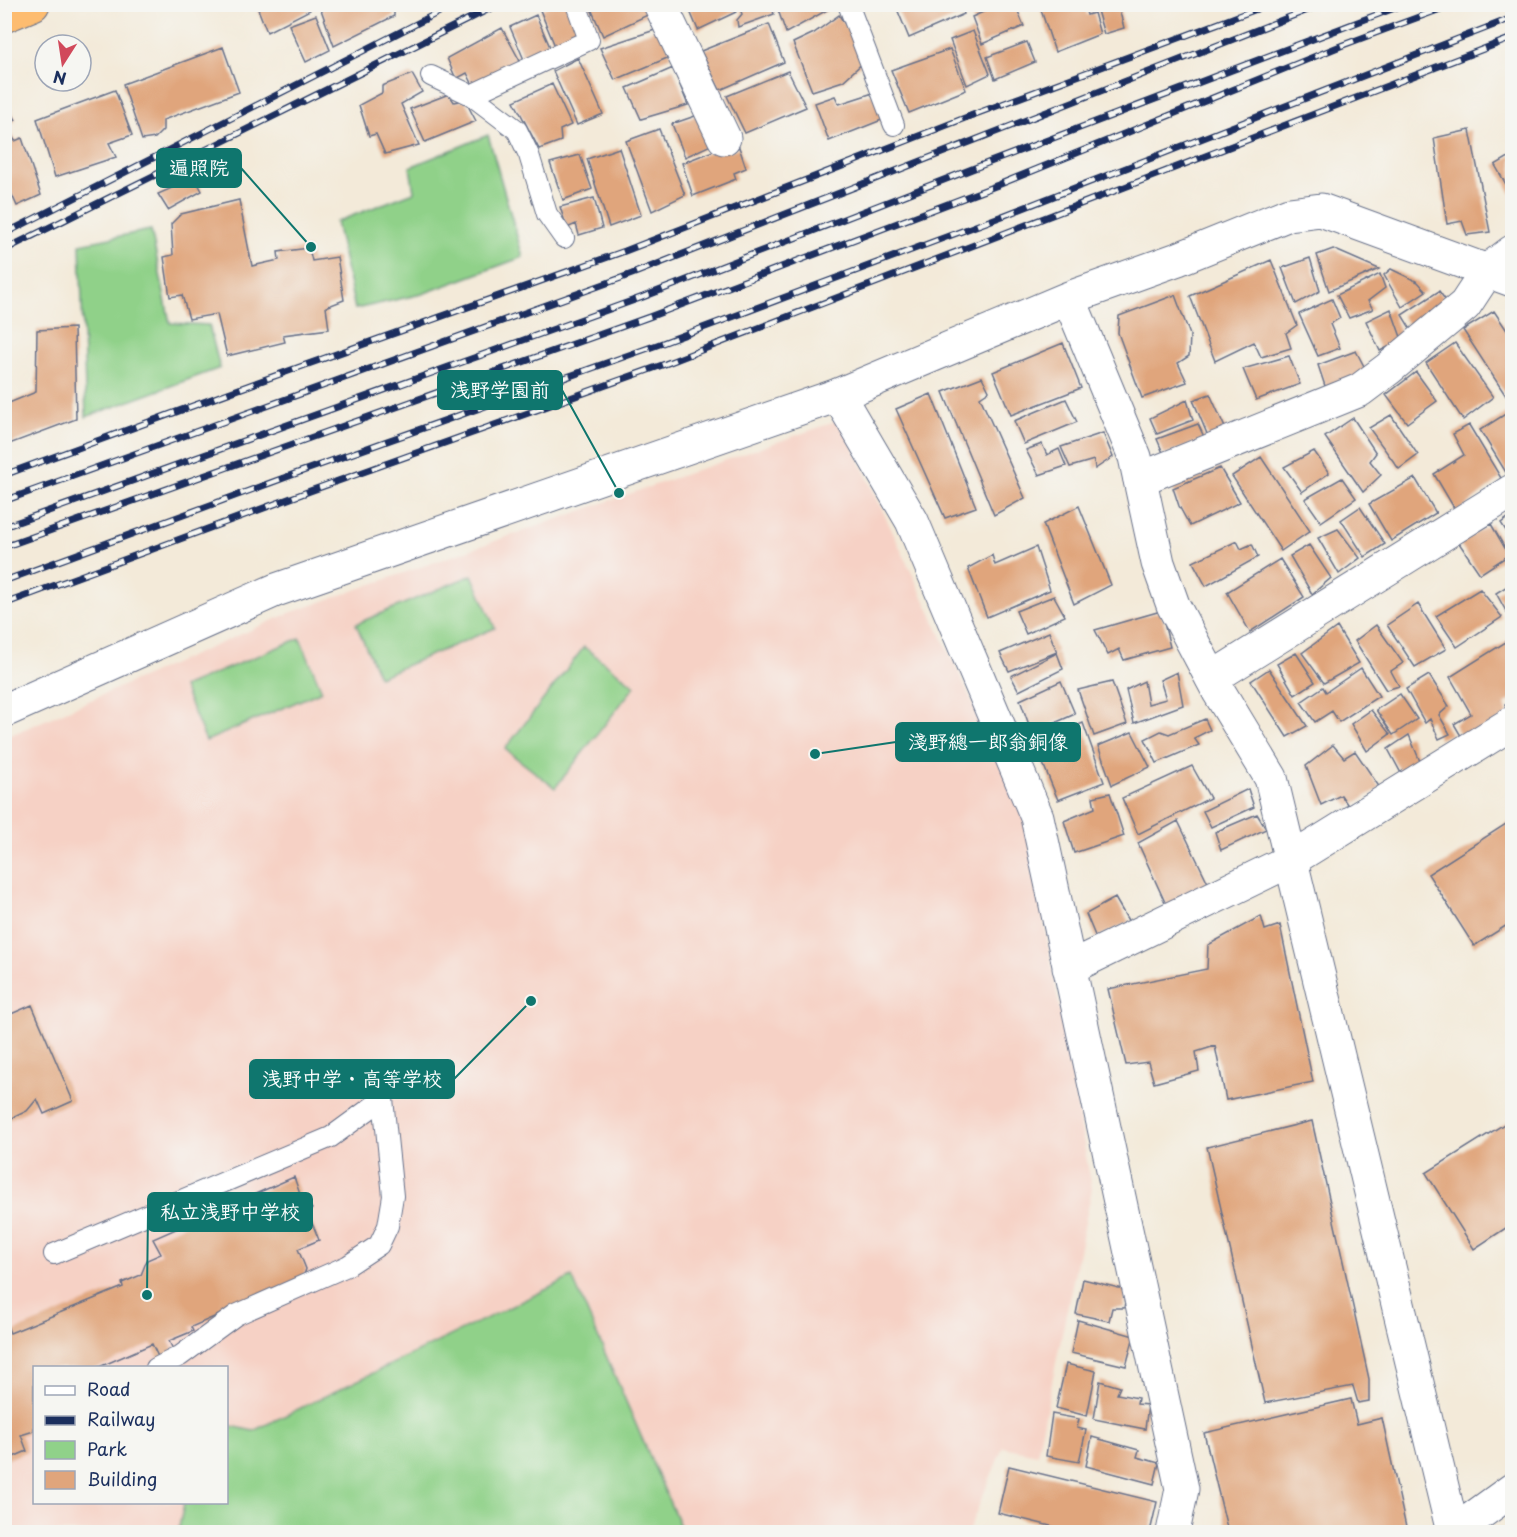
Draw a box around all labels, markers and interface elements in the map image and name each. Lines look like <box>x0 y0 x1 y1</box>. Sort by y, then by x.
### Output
north arrow <box>33 33 93 93</box>
text: N <box>51 66 68 92</box>
callout: 遍照院 <box>157 149 241 187</box>
text: 遍照院 <box>169 152 229 182</box>
callout: 浅野学園前 <box>438 371 562 409</box>
text: 浅野学園前 <box>450 374 550 404</box>
callout: 淺野總一郎翁銅像 <box>896 723 1080 761</box>
text: 淺野總一郎翁銅像 <box>908 726 1068 756</box>
callout: 浅野中学・高等学校 <box>250 1060 454 1098</box>
text: 浅野中学・高等学校 <box>262 1063 442 1093</box>
callout: 私立浅野中学校 <box>148 1193 312 1231</box>
text: 私立浅野中学校 <box>160 1196 300 1226</box>
legend <box>33 1366 228 1504</box>
text: Road <box>87 1375 131 1402</box>
text: Railway <box>87 1405 155 1432</box>
text: Park <box>87 1435 127 1462</box>
text: Building <box>87 1465 157 1492</box>

